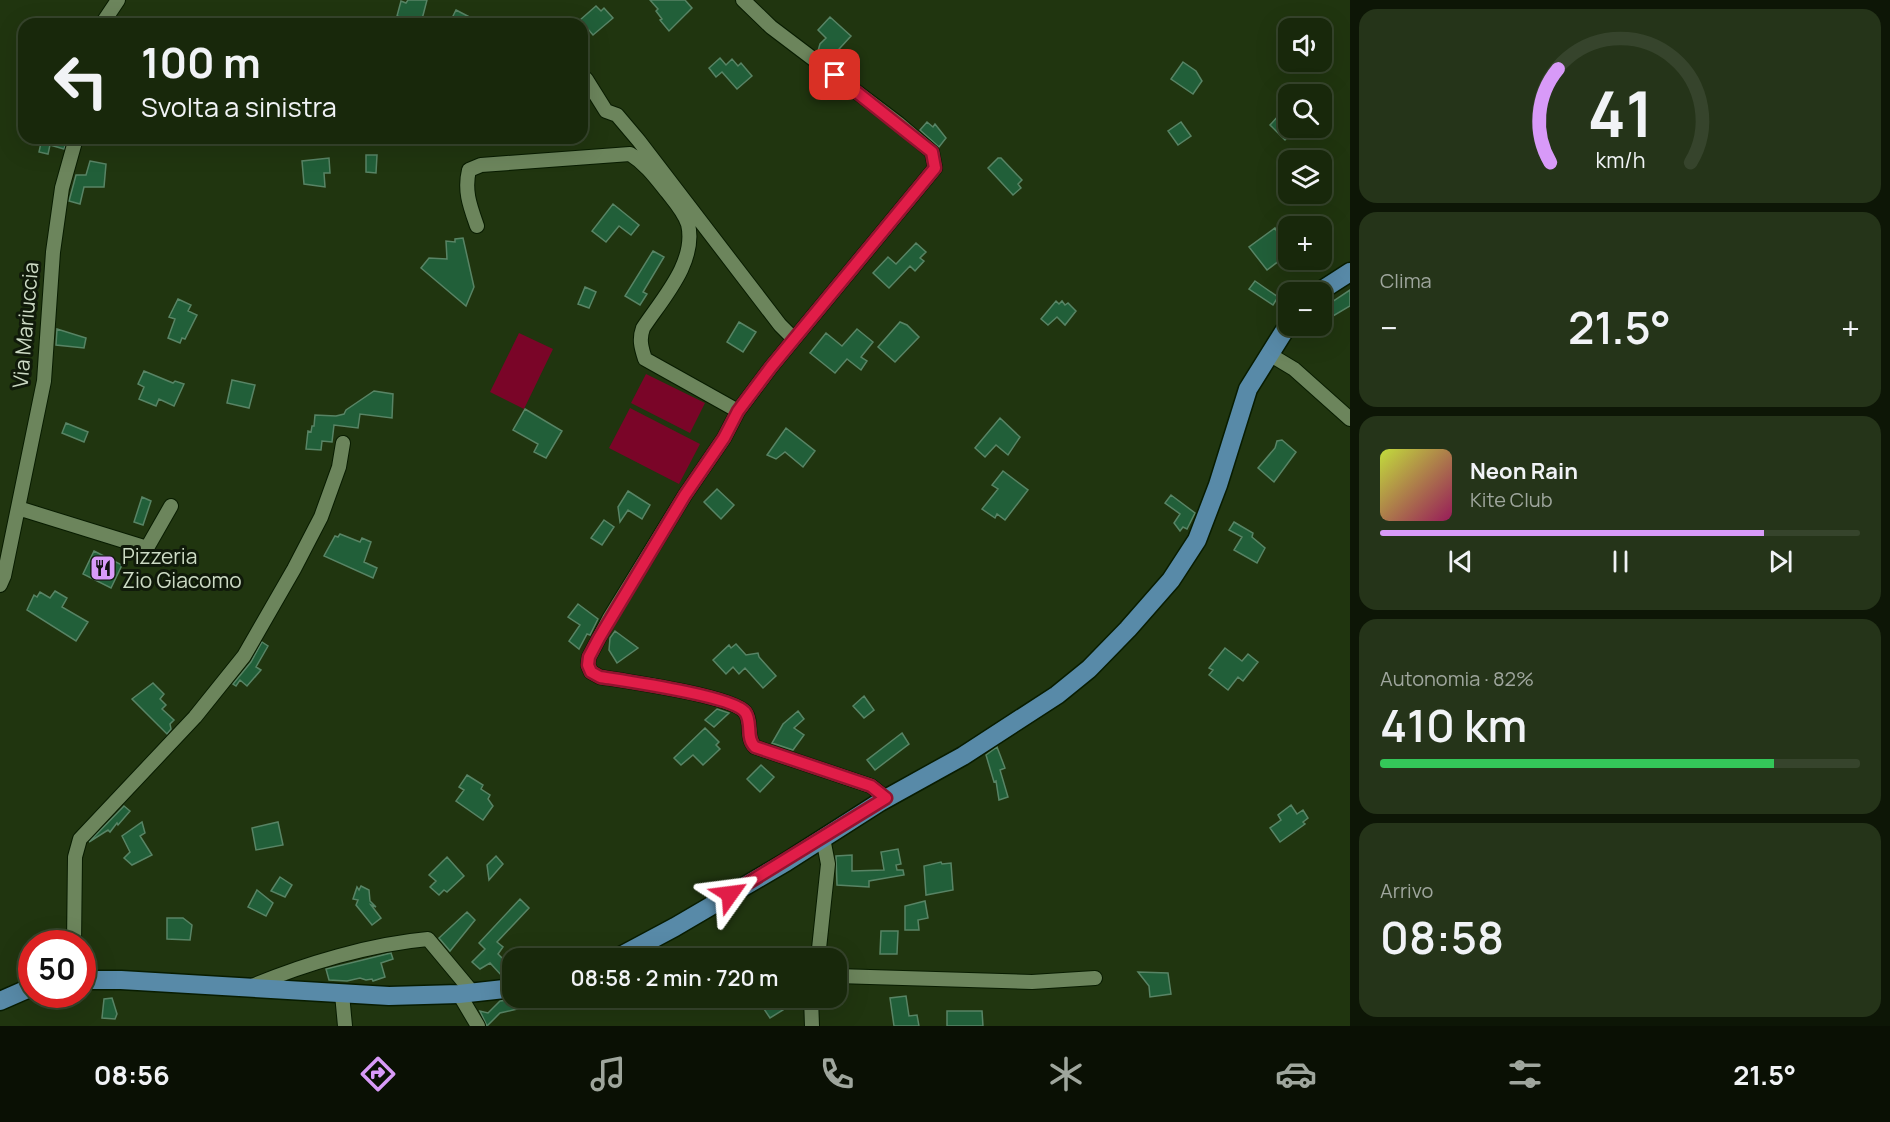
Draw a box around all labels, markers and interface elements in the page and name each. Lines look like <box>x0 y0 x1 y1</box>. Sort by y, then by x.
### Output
map controls <box>1278 18 1332 336</box>
button: sound <box>1278 18 1332 72</box>
text: 100 m <box>141 33 261 91</box>
icon: left <box>42 42 120 120</box>
pin <box>809 49 860 100</box>
icon: arrive <box>818 58 851 91</box>
text: 41 <box>1587 70 1653 156</box>
button: search <box>1278 84 1332 138</box>
text: Svolta a sinistra <box>141 88 337 125</box>
text: km/h <box>1595 146 1645 175</box>
button: layers <box>1278 150 1332 204</box>
button: + <box>1278 216 1332 270</box>
street label: Via Mariuccia <box>6 261 44 389</box>
text: Clima <box>1380 267 1432 294</box>
button: − <box>1278 282 1332 336</box>
text: 21.5° <box>1568 296 1671 358</box>
text: − <box>1380 305 1398 350</box>
text: + <box>1841 305 1860 350</box>
text: Neon Rain <box>1470 456 1578 486</box>
text: Kite Club <box>1470 486 1553 513</box>
place label: Pizzeria Zio Giacomo <box>122 542 242 594</box>
icon: previous <box>1444 545 1477 578</box>
icon: pause <box>1604 545 1637 578</box>
icon: next <box>1764 545 1797 578</box>
restaurant icon: Pizzeria Zio Giacomo <box>88 553 118 583</box>
text: Autonomia · 82% <box>1380 665 1534 692</box>
text: 410 km <box>1380 694 1527 756</box>
position arrow <box>698 862 762 926</box>
text: Arrivo <box>1380 877 1433 904</box>
text: 08:58 <box>1380 906 1504 968</box>
speed limit sign: 50 <box>18 930 96 1008</box>
text: 08:58 · 2 min · 720 m <box>571 963 778 993</box>
icon: directions <box>357 1053 399 1095</box>
icon: music <box>587 1053 629 1095</box>
icon: phone <box>816 1053 858 1095</box>
icon: climate <box>1045 1053 1087 1095</box>
icon: car <box>1275 1053 1317 1095</box>
icon: filters <box>1504 1053 1546 1095</box>
text: 08:56 <box>94 1056 170 1093</box>
text: 21.5° <box>1733 1056 1796 1093</box>

